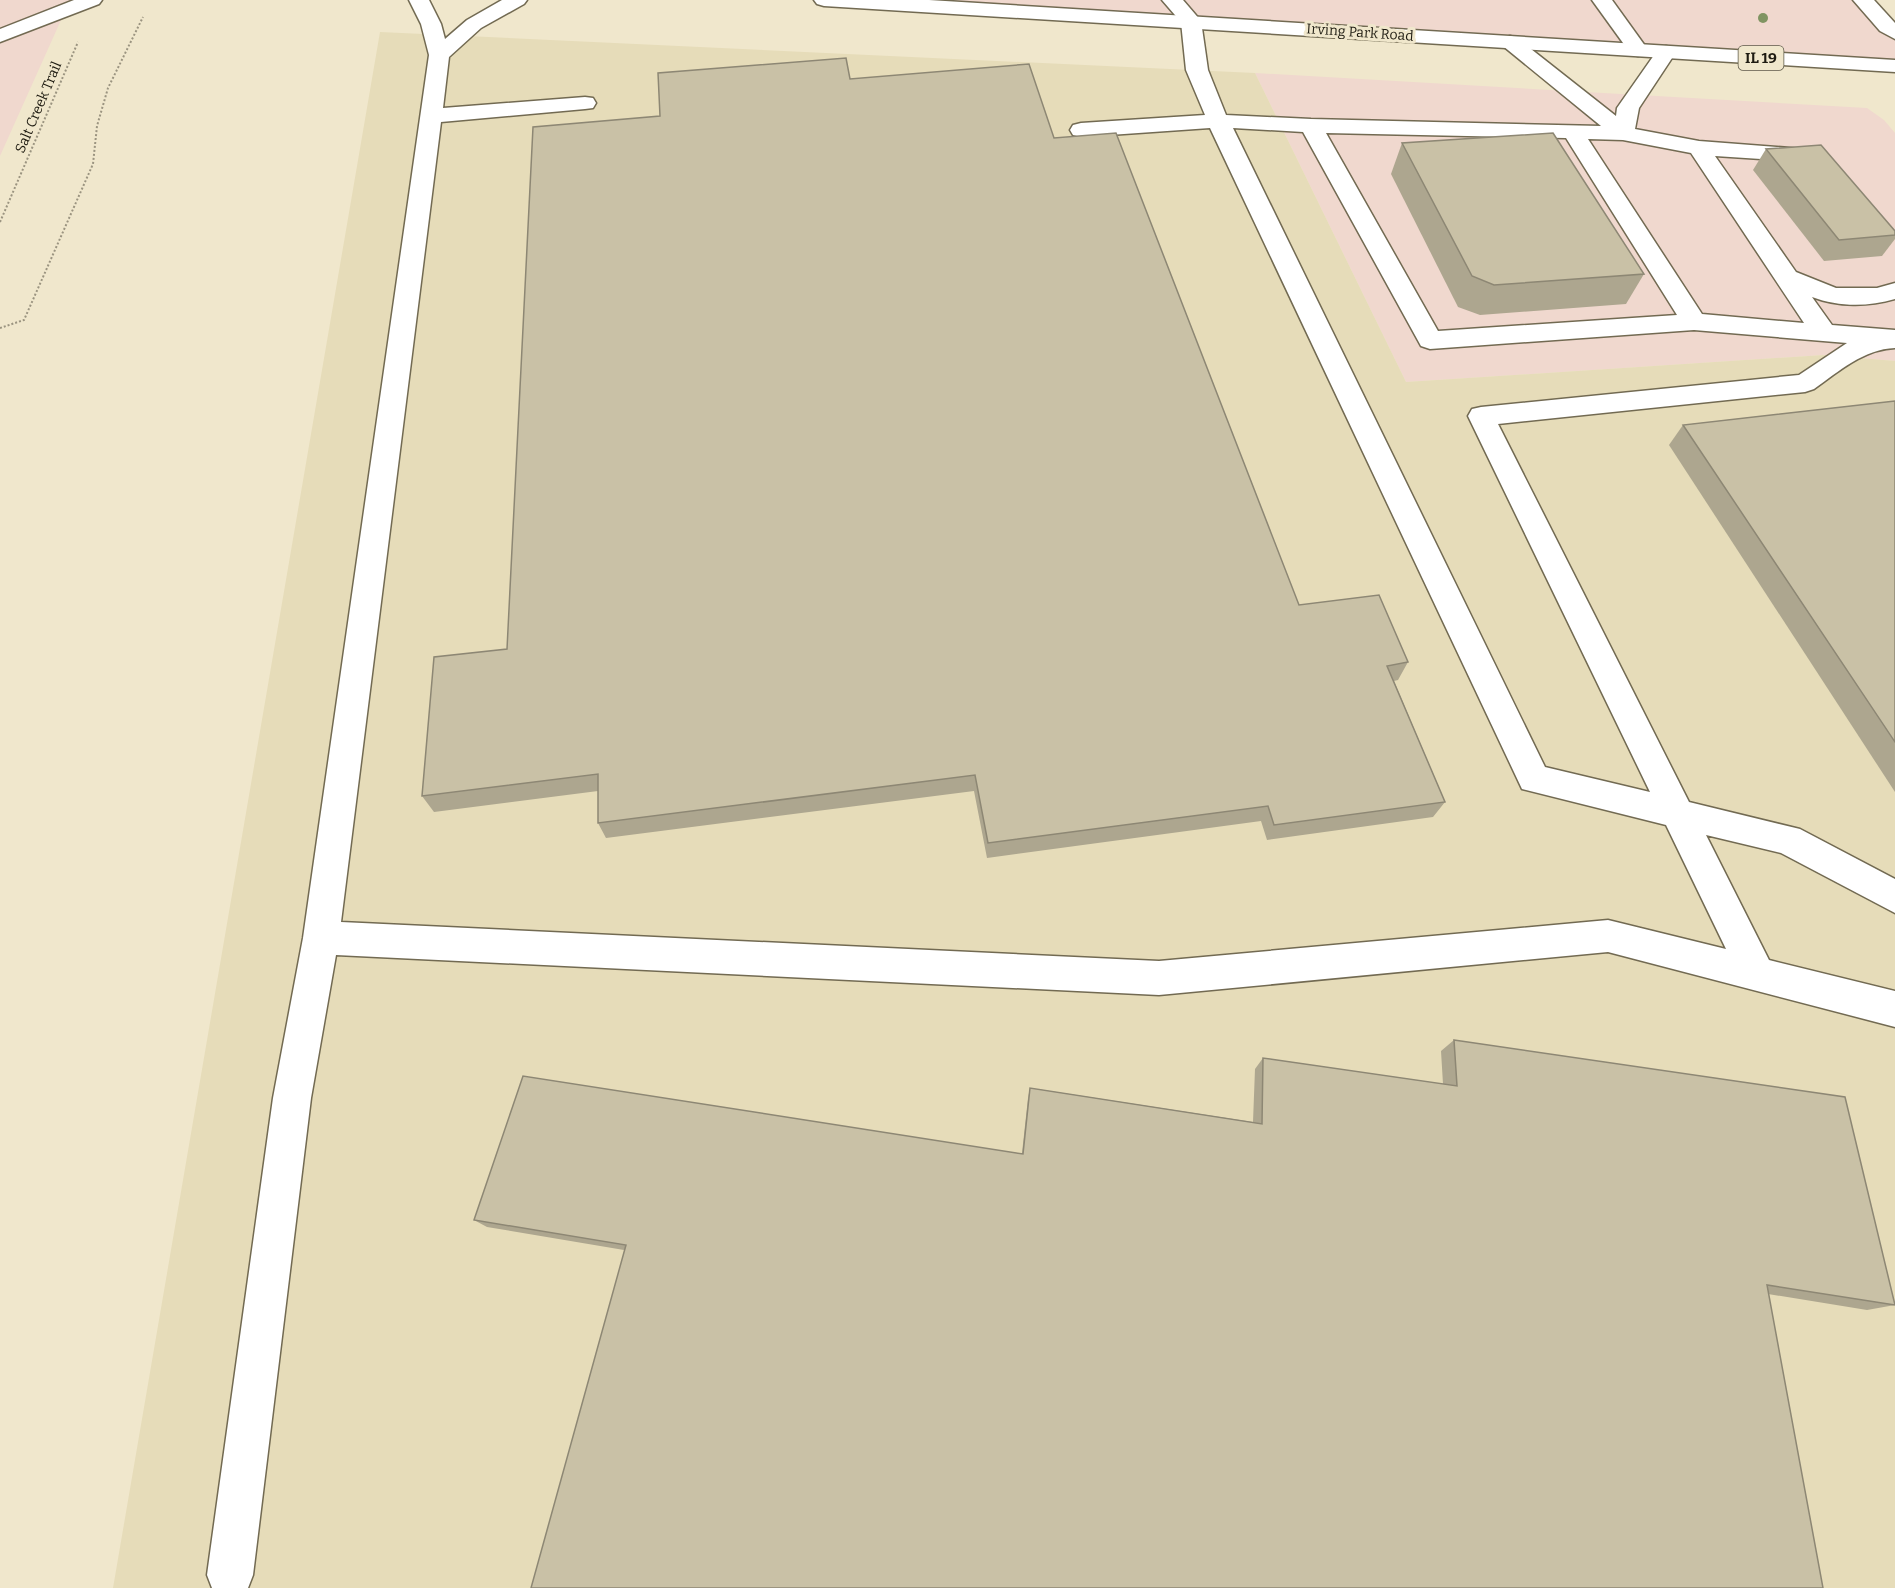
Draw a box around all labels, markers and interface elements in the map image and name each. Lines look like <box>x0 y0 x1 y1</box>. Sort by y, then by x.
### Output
street label: Irving Park Road <box>1306 20 1414 45</box>
road number: IL 19 <box>1738 46 1784 70</box>
street label: Salt Creek Trail <box>12 59 65 155</box>

